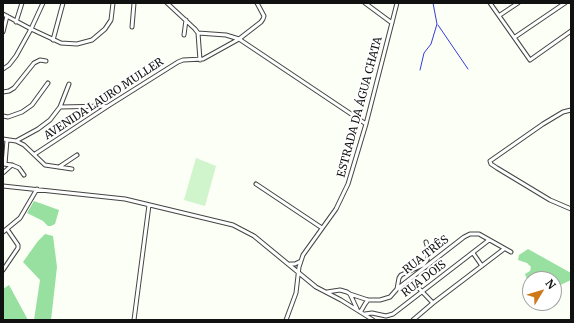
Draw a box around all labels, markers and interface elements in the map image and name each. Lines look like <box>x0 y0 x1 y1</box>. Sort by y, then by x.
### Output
street label: ESTRADA DA ÁGUA CHATA <box>335 35 385 179</box>
street label: AVENIDA LAURO MULLER <box>42 55 166 143</box>
street label: RUA TRÊS <box>401 233 451 277</box>
street label: RUA DOIS <box>399 258 449 300</box>
north arrow <box>522 271 562 311</box>
text: N <box>542 276 559 292</box>

